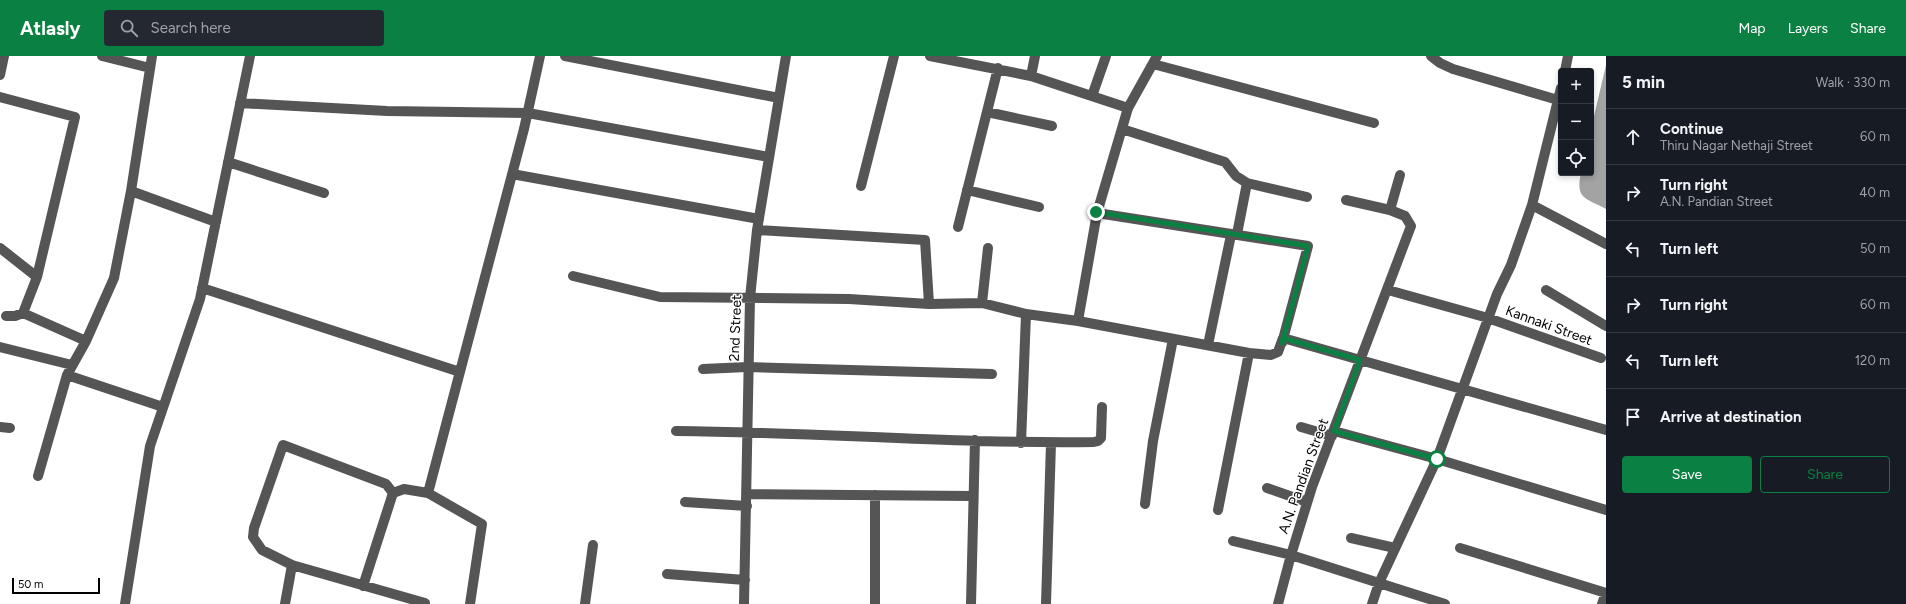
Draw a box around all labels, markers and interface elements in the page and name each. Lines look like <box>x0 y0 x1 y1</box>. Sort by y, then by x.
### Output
search box <box>104 10 384 46</box>
text: Atlasly <box>20 17 80 40</box>
icon: search <box>118 17 140 39</box>
text: Search here <box>150 19 231 37</box>
text: Map <box>1738 20 1766 37</box>
text: Layers <box>1788 20 1828 37</box>
text: Share <box>1850 20 1886 37</box>
map controls <box>1558 68 1594 176</box>
button: + <box>1558 68 1594 104</box>
text: 5 min <box>1622 72 1665 92</box>
text: Walk · 330 m <box>1816 75 1890 90</box>
button: − <box>1558 104 1594 140</box>
text: Continue <box>1660 120 1723 138</box>
icon: ahead <box>1622 126 1644 148</box>
text: 60 m <box>1860 129 1890 144</box>
text: Thiru Nagar Nethaji Street <box>1660 138 1813 153</box>
button: locate <box>1558 140 1594 176</box>
text: Turn right <box>1660 176 1728 194</box>
icon: right <box>1622 182 1644 204</box>
text: 40 m <box>1859 185 1890 200</box>
text: A.N. Pandian Street <box>1660 194 1773 209</box>
route end <box>1087 203 1105 221</box>
icon: left <box>1622 238 1644 260</box>
text: Turn left <box>1660 240 1718 258</box>
text: 50 m <box>1860 241 1890 256</box>
street label: 2nd Street <box>726 294 745 362</box>
icon: right <box>1622 294 1644 316</box>
text: Turn right <box>1660 296 1728 314</box>
text: 60 m <box>1860 297 1890 312</box>
street label: Kannaki Street <box>1503 302 1595 349</box>
icon: left <box>1622 350 1644 372</box>
text: Turn left <box>1660 352 1718 370</box>
text: 120 m <box>1855 353 1890 368</box>
icon: arrive <box>1622 406 1644 428</box>
text: Arrive at destination <box>1660 408 1801 426</box>
street label: A.N. Pandian Street <box>1275 416 1332 536</box>
route start <box>1428 450 1446 468</box>
button: Save <box>1622 456 1752 493</box>
button: Share <box>1760 456 1890 493</box>
scale bar <box>12 576 100 595</box>
text: 50 m <box>18 578 43 591</box>

